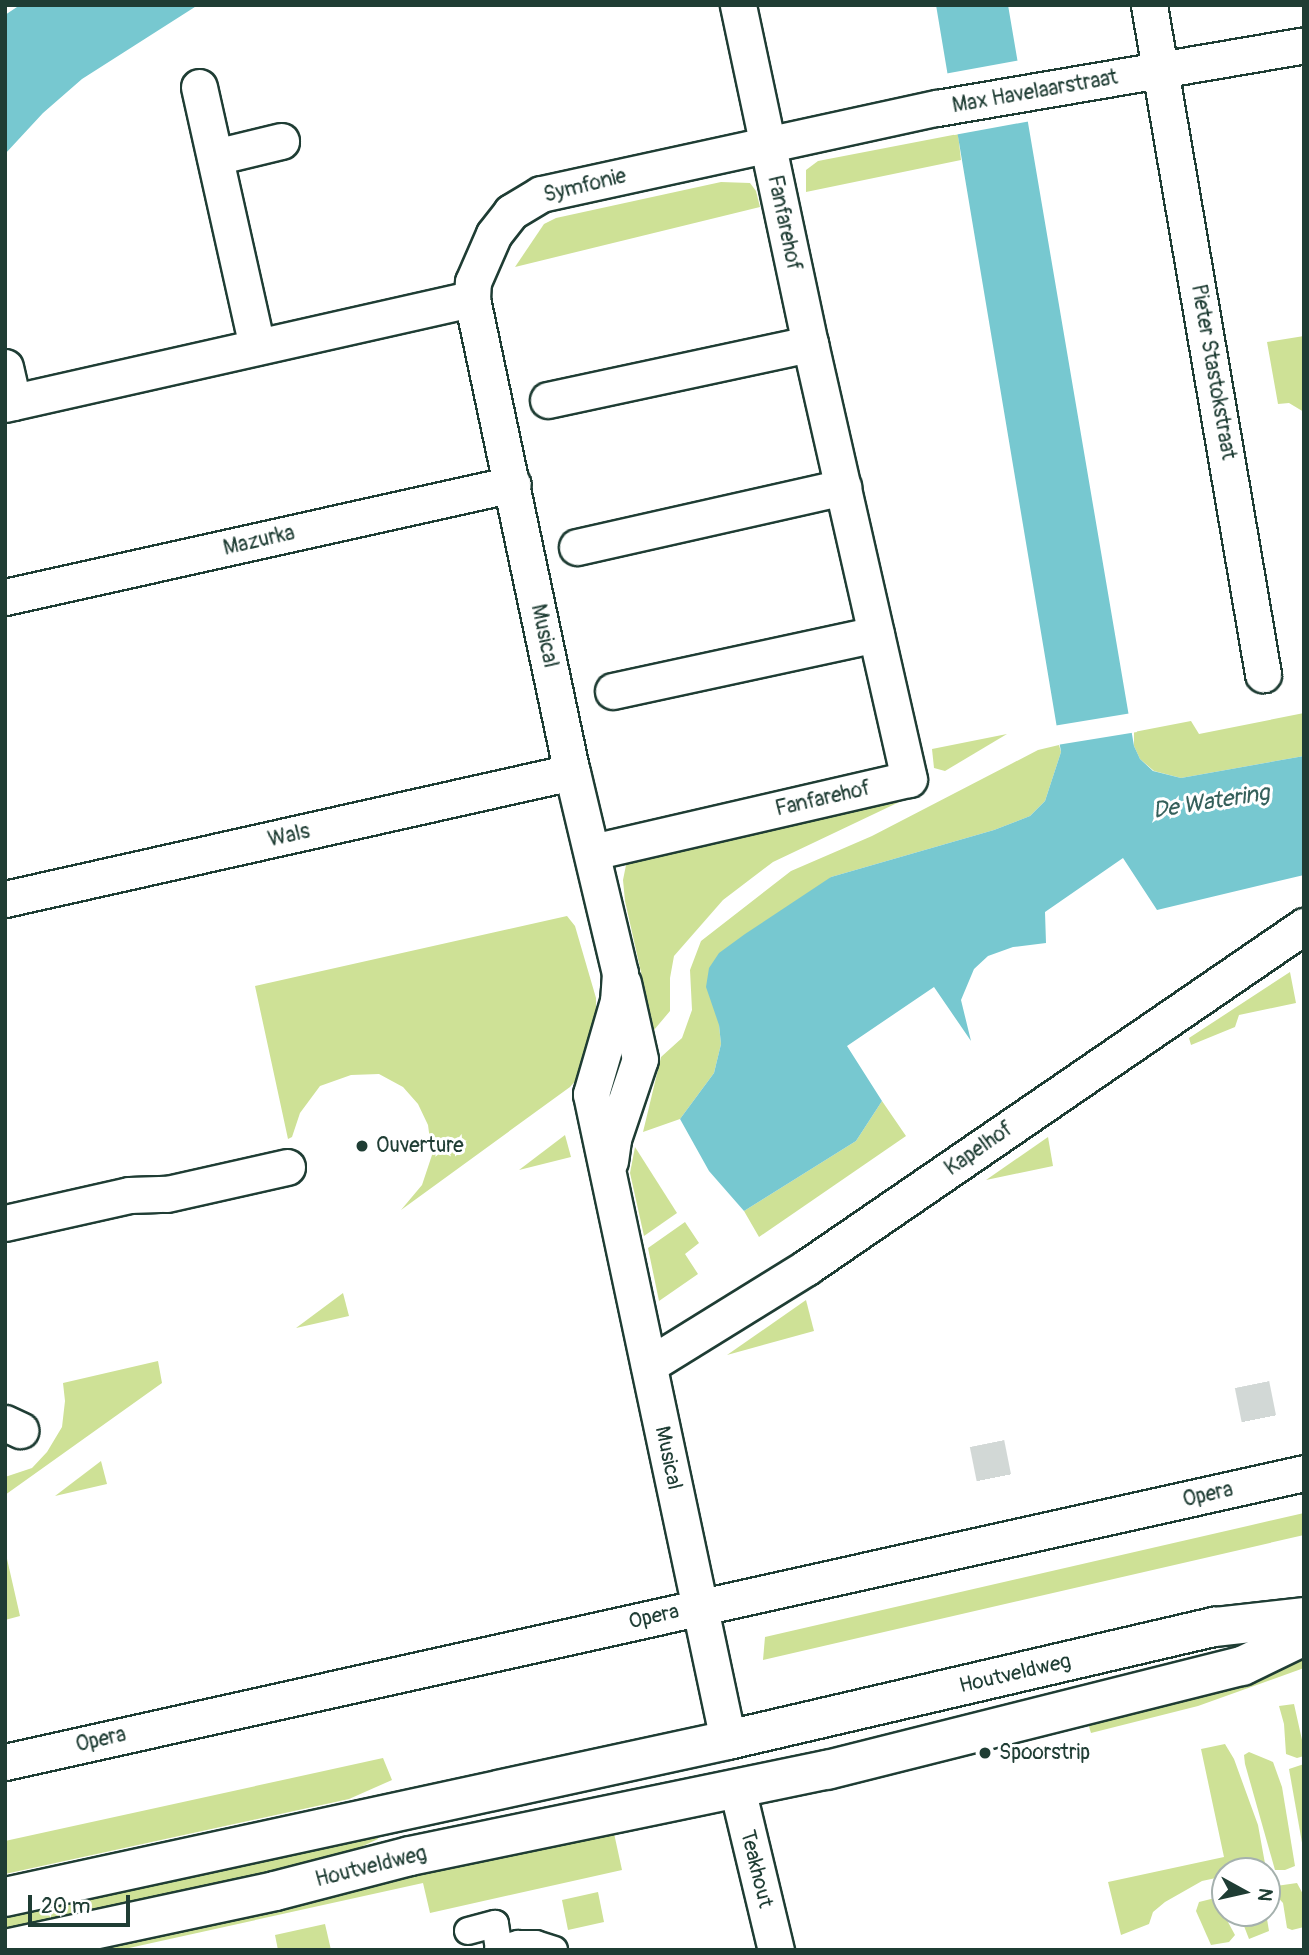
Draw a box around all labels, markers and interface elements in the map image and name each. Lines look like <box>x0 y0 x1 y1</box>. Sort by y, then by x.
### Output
street label: Max Havelaarstraat <box>950 65 1120 119</box>
street label: Symfonie <box>541 164 629 208</box>
street label: Fanfarehof <box>762 173 806 273</box>
street label: Pieter Stastokstraat <box>1185 282 1241 462</box>
street label: Mazurka <box>221 521 297 561</box>
street label: Musical <box>525 602 563 670</box>
street label: Fanfarehof <box>773 776 873 822</box>
water label: De Watering <box>1151 779 1271 825</box>
street label: Wals <box>266 819 312 853</box>
street label: Kapelhof <box>940 1116 1018 1182</box>
place label: Ouverture <box>376 1133 464 1159</box>
marker: Ouverture <box>354 1138 370 1154</box>
street label: Musical <box>649 1424 687 1492</box>
street label: Opera <box>1180 1477 1236 1513</box>
street label: Opera <box>626 1599 682 1635</box>
street label: Houtveldweg <box>957 1649 1073 1699</box>
street label: Opera <box>73 1722 129 1758</box>
place label: Spoorstrip <box>999 1740 1090 1766</box>
marker: Spoorstrip <box>977 1745 993 1761</box>
street label: Teakhout <box>734 1827 778 1911</box>
street label: Houtveldweg <box>313 1841 429 1893</box>
north arrow <box>1211 1857 1281 1927</box>
scale bar <box>32 1882 133 1926</box>
text: N <box>1252 1887 1278 1903</box>
text: 20 m <box>41 1893 90 1920</box>

